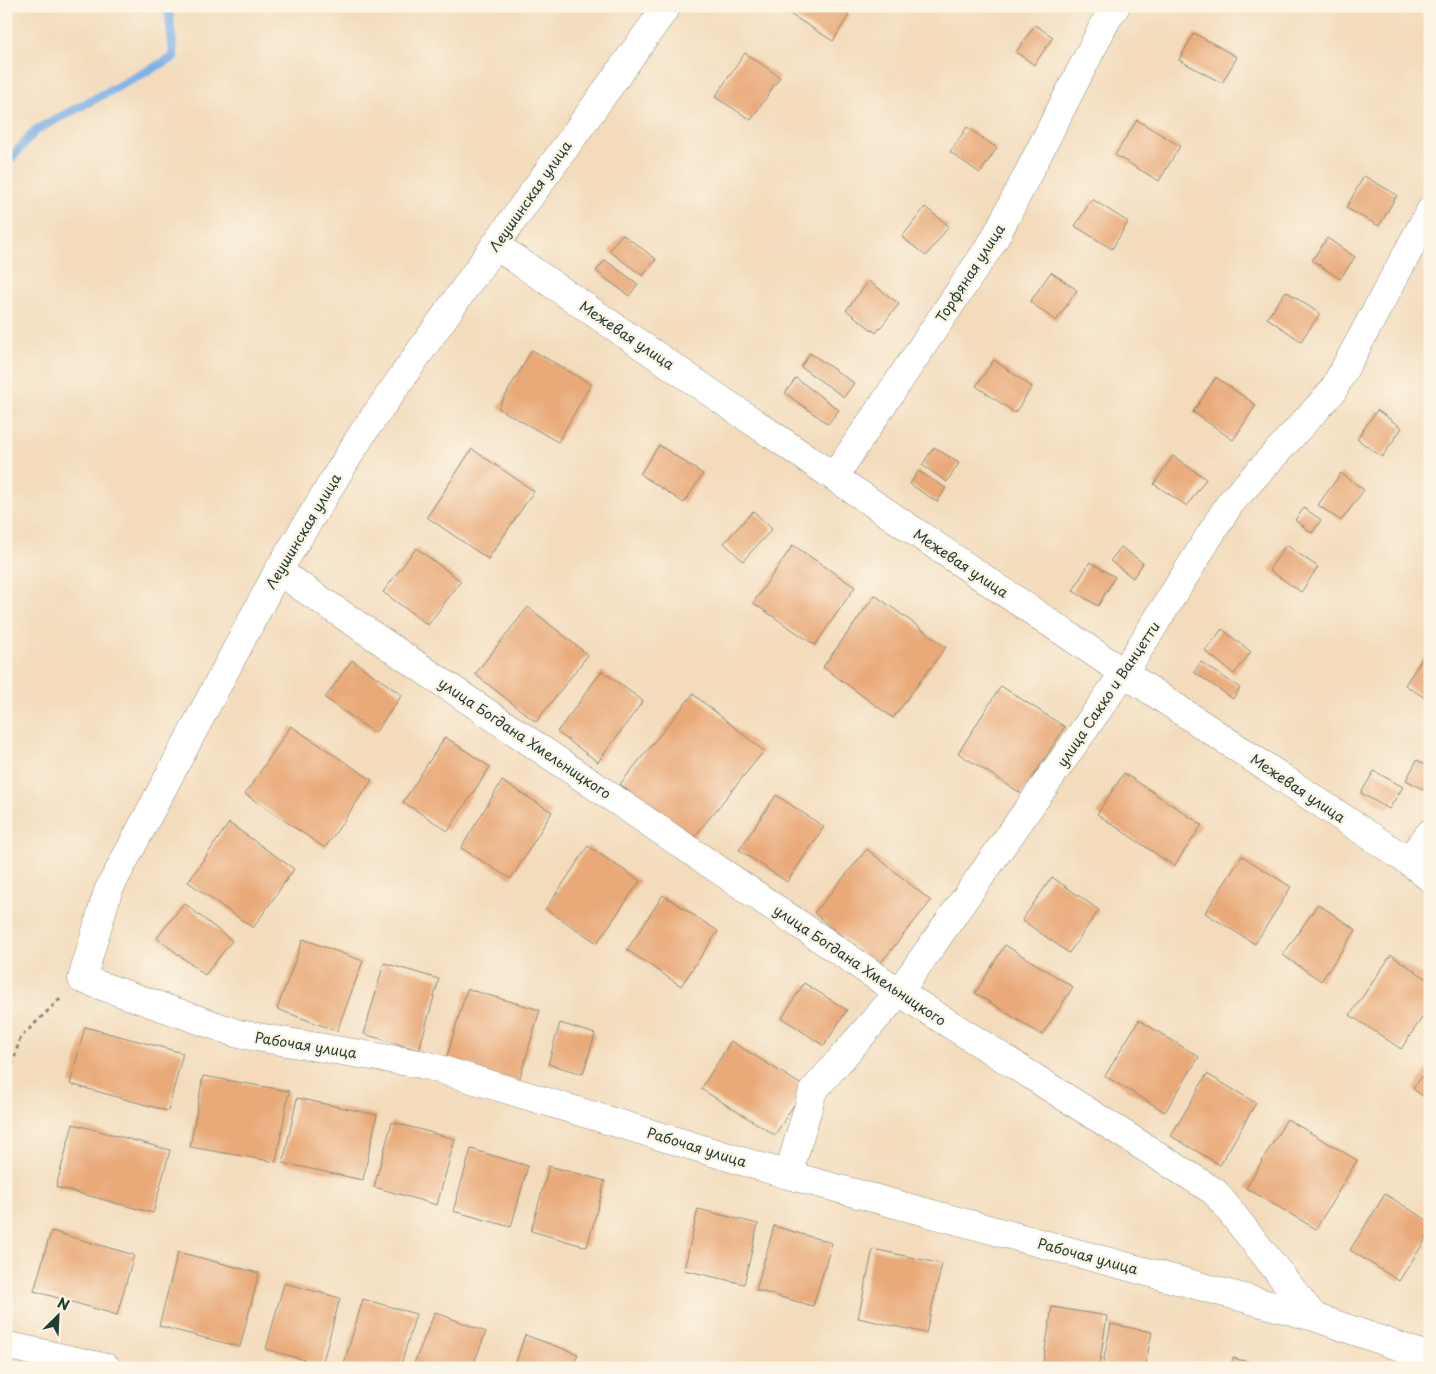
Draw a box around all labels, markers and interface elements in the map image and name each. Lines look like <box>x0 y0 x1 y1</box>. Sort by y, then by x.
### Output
street label: Леушинская улица <box>484 136 576 256</box>
street label: Торфяная улица <box>930 219 1010 326</box>
street label: Межевая улица <box>575 295 679 375</box>
street label: Леушинская улица <box>260 469 346 593</box>
street label: Межевая улица <box>909 523 1013 603</box>
street label: улица Сакко и Ванцетти <box>1051 617 1165 771</box>
street label: улица Богдана Хмельницкого <box>435 672 616 804</box>
street label: Межевая улица <box>1246 748 1350 828</box>
street label: улица Богдана Хмельницкого <box>770 899 951 1031</box>
street label: Рабочая улица <box>253 1027 359 1063</box>
street label: Рабочая улица <box>645 1122 750 1172</box>
street label: Рабочая улица <box>1036 1233 1141 1280</box>
north arrow <box>32 1292 82 1342</box>
text: N <box>54 1292 73 1316</box>

